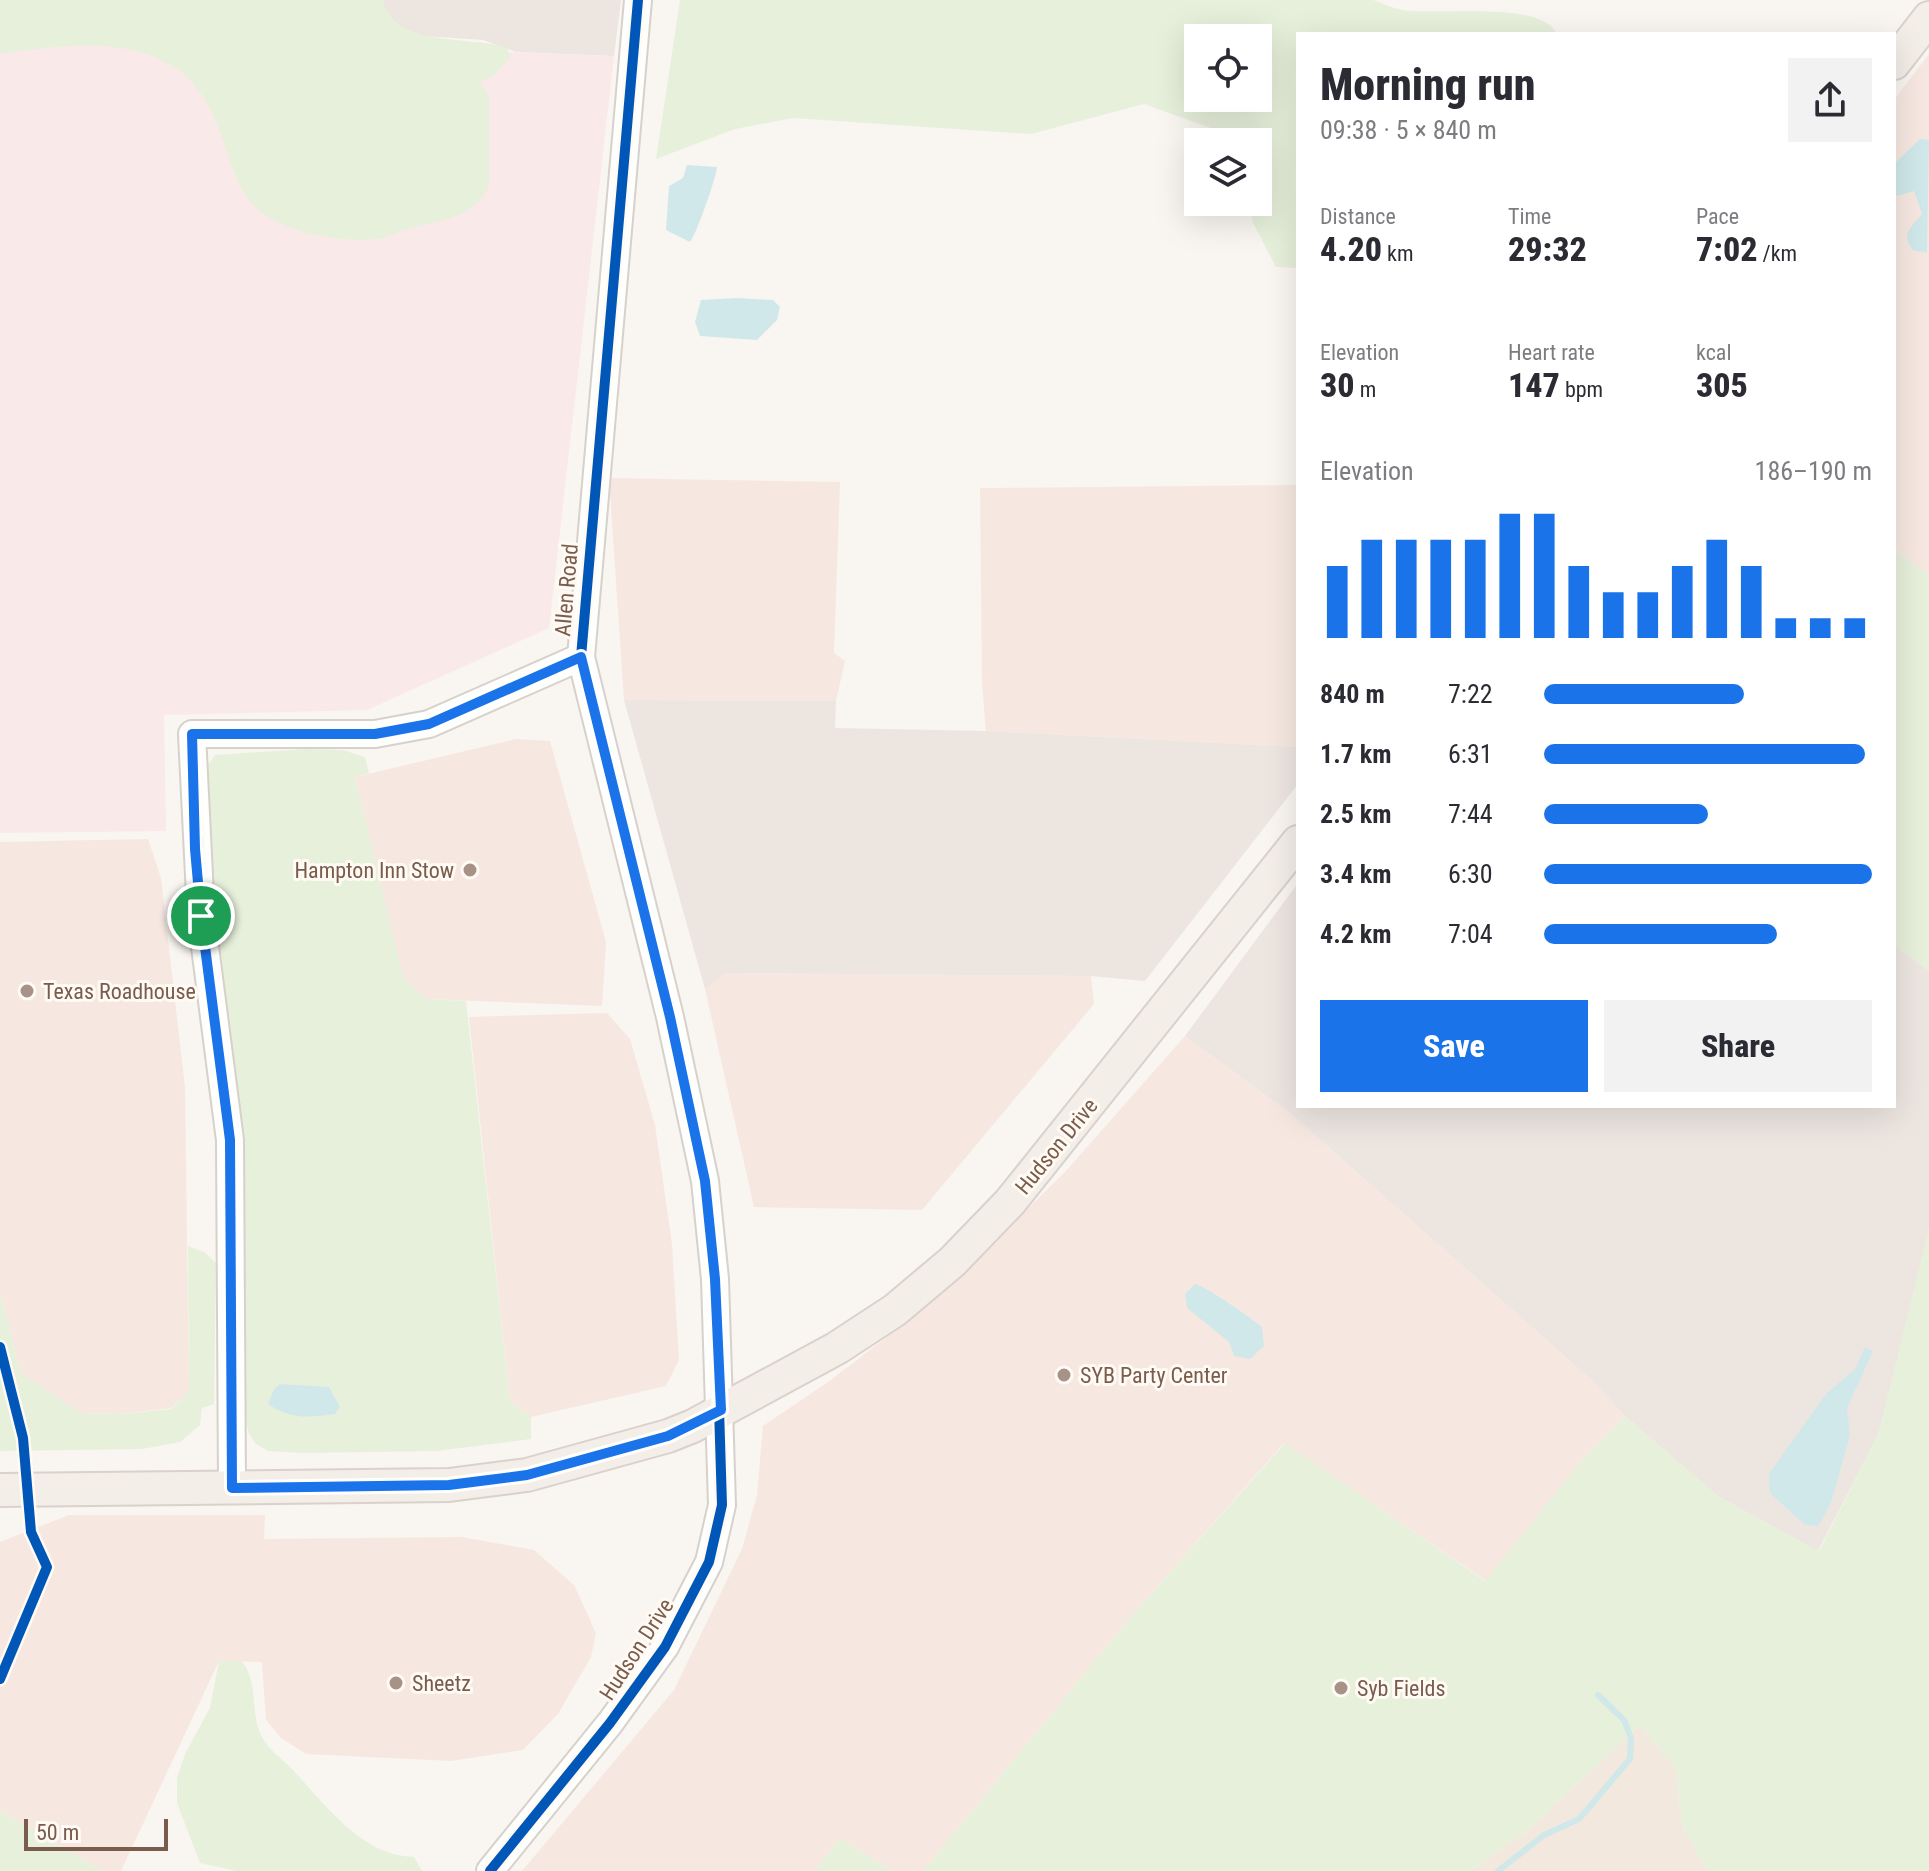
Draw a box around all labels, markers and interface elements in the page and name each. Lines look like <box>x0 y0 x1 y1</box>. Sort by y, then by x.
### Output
map controls <box>1184 24 1272 216</box>
button: locate <box>1184 24 1272 112</box>
button: share <box>1788 58 1872 142</box>
text: Morning run <box>1320 59 1536 111</box>
text: 09:38 · 5 × 840 m <box>1320 115 1497 145</box>
button: layers <box>1184 128 1272 216</box>
text: Distance <box>1320 204 1396 229</box>
text: Time <box>1508 204 1551 229</box>
text: Pace <box>1696 204 1739 229</box>
text: 4.20 <box>1320 229 1382 269</box>
text: 29:32 <box>1508 229 1587 269</box>
text: 7:02 <box>1696 229 1757 269</box>
text: km <box>1382 241 1413 266</box>
text: /km <box>1757 241 1797 266</box>
text: Elevation <box>1320 340 1399 365</box>
text: Heart rate <box>1508 340 1595 365</box>
text: kcal <box>1696 340 1731 365</box>
text: 30 <box>1320 365 1355 405</box>
text: 147 <box>1508 365 1560 405</box>
text: 305 <box>1696 365 1748 405</box>
text: m <box>1355 377 1376 402</box>
text: bpm <box>1560 377 1603 402</box>
text: Elevation <box>1320 456 1414 486</box>
text: 186–190 m <box>1755 456 1872 486</box>
street label: Allen Road <box>550 543 583 637</box>
text: 840 m <box>1320 679 1385 709</box>
text: 7:22 <box>1448 679 1493 709</box>
text: 1.7 km <box>1320 739 1392 769</box>
text: 6:31 <box>1448 739 1493 769</box>
text: 2.5 km <box>1320 799 1392 829</box>
text: 7:44 <box>1448 799 1493 829</box>
place label: Hampton Inn Stow <box>294 858 454 883</box>
text: 3.4 km <box>1320 859 1392 889</box>
text: 6:30 <box>1448 859 1493 889</box>
marker: Hampton Inn Stow <box>461 861 479 879</box>
pin <box>167 882 235 950</box>
icon: arrive <box>179 894 223 938</box>
text: 4.2 km <box>1320 919 1392 949</box>
text: 7:04 <box>1448 919 1493 949</box>
place label: Texas Roadhouse <box>43 979 196 1004</box>
marker: Texas Roadhouse <box>18 982 36 1000</box>
button: Save <box>1320 1000 1588 1092</box>
button: Share <box>1604 1000 1872 1092</box>
street label: Hudson Drive <box>1010 1093 1103 1199</box>
place label: SYB Party Center <box>1080 1363 1228 1388</box>
marker: SYB Party Center <box>1055 1366 1073 1384</box>
street label: Hudson Drive <box>594 1594 678 1705</box>
place label: Sheetz <box>412 1671 471 1696</box>
marker: Sheetz <box>387 1674 405 1692</box>
place label: Syb Fields <box>1357 1676 1445 1701</box>
marker: Syb Fields <box>1332 1679 1350 1697</box>
scale bar <box>24 1815 168 1851</box>
text: 50 m <box>36 1820 79 1845</box>

